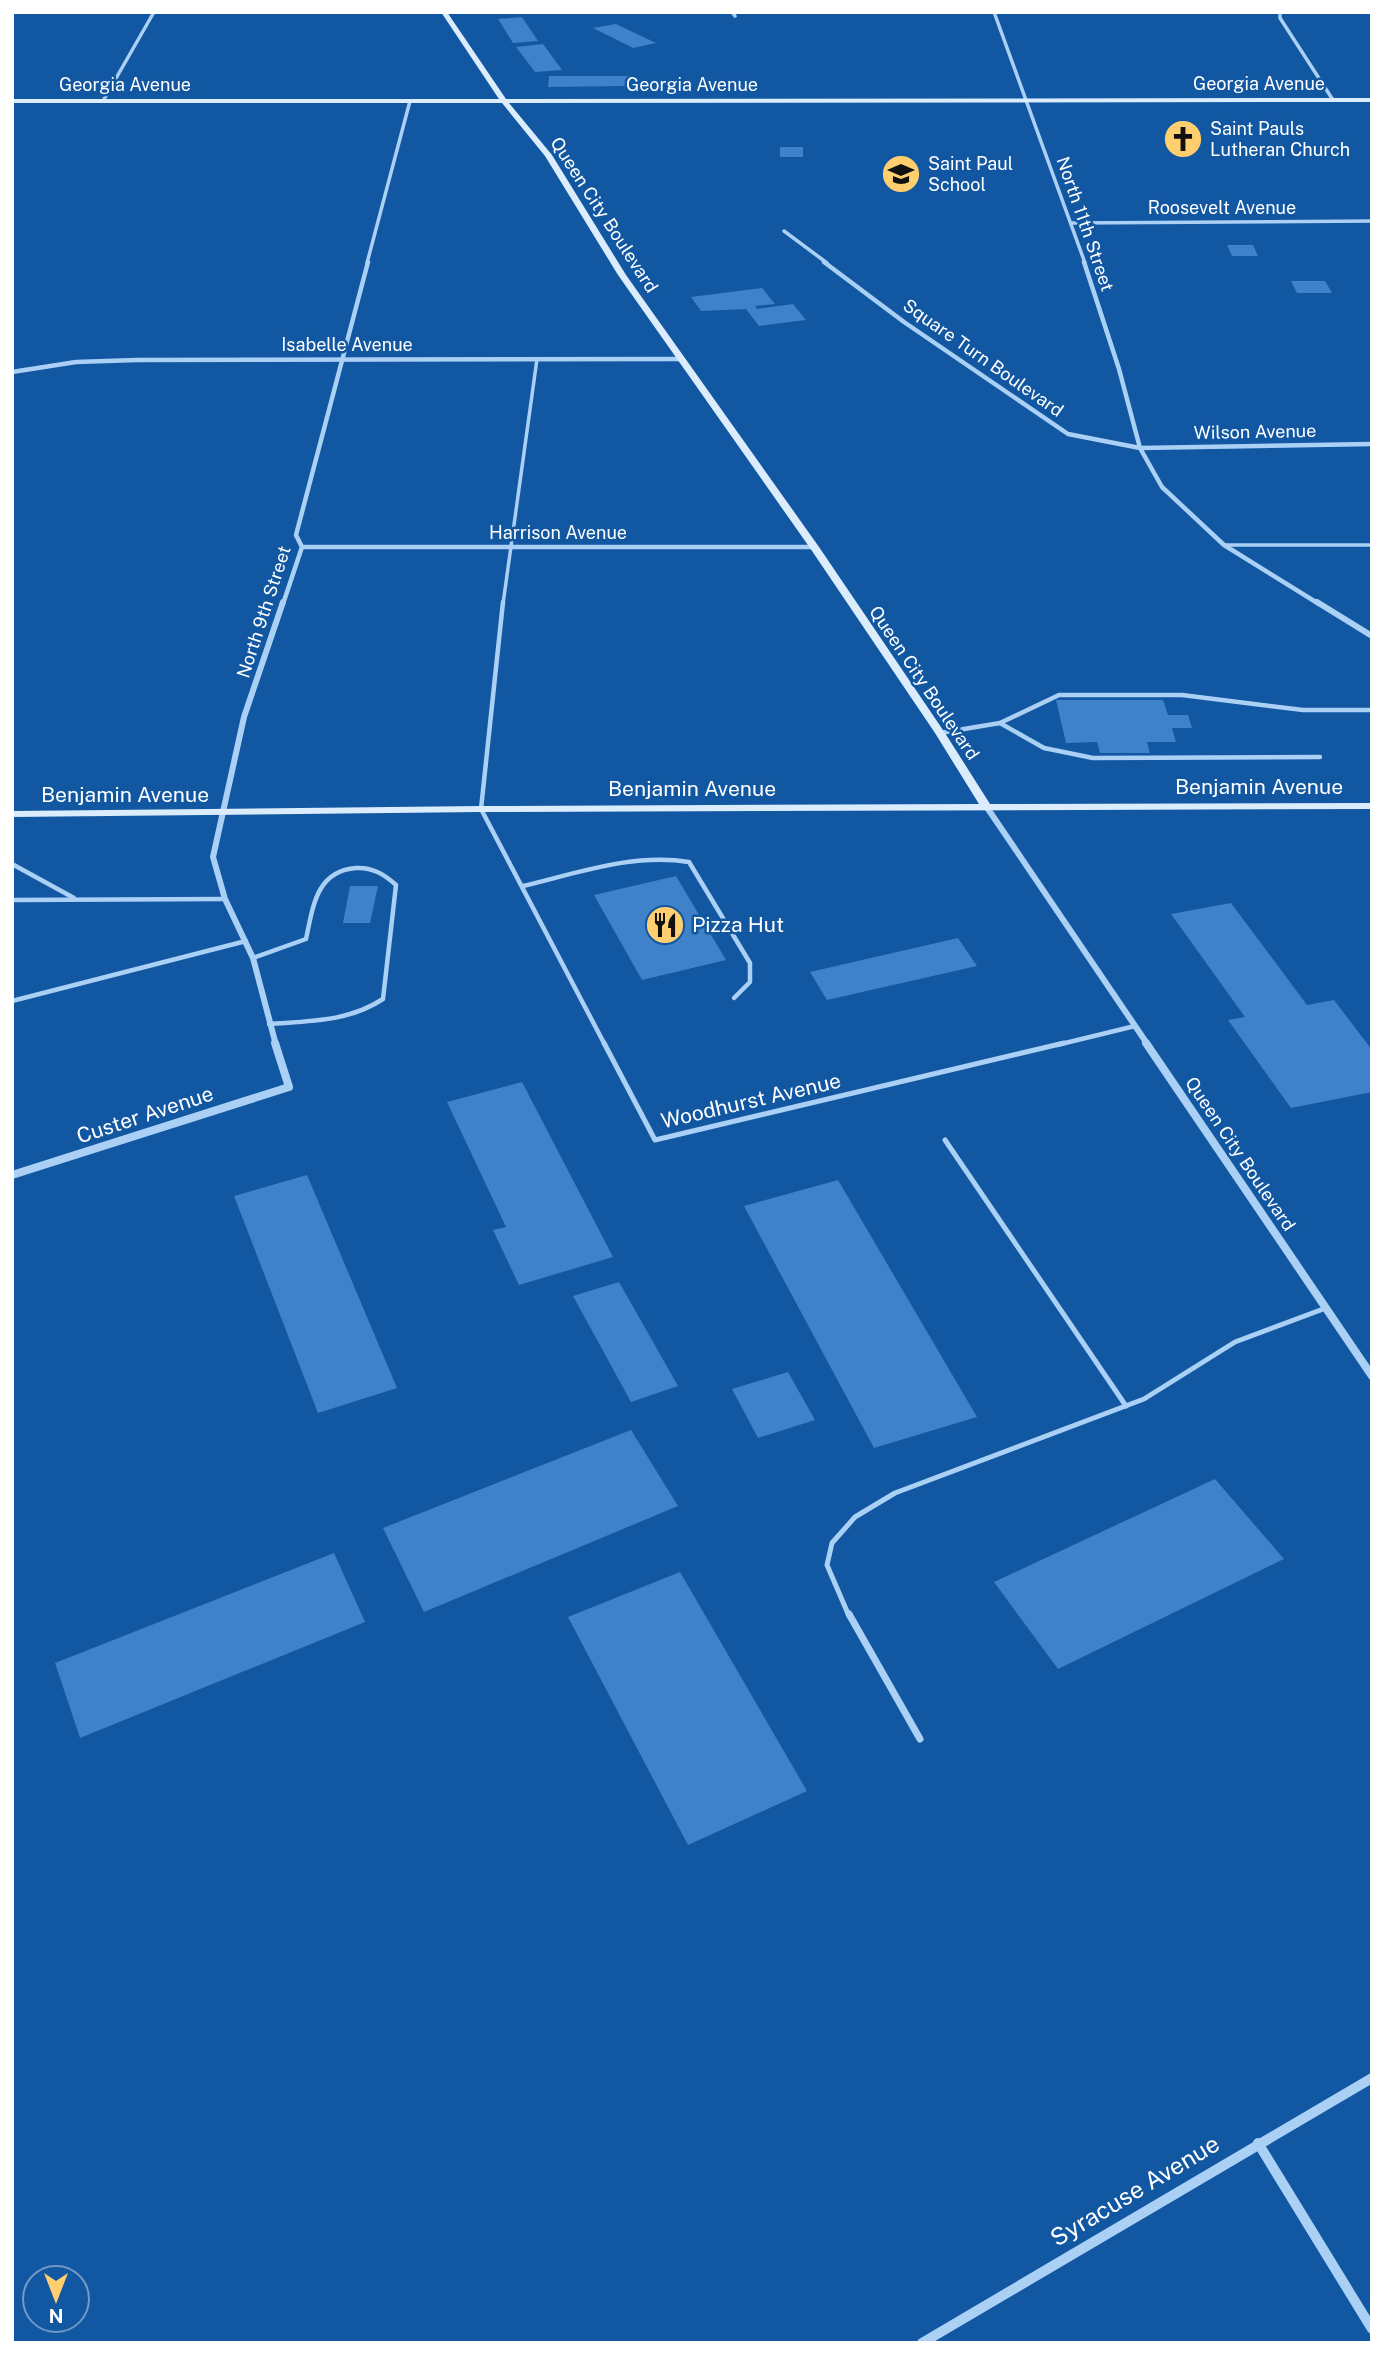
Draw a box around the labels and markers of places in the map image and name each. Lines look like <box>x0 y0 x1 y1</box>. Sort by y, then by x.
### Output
church icon: Saint Pauls Lutheran Church <box>1162 118 1204 160</box>
place label: Saint Pauls Lutheran Church <box>1210 118 1350 160</box>
school or university icon: Saint Paul School <box>880 153 922 195</box>
place label: Saint Paul School <box>928 153 1013 195</box>
restaurant icon: Pizza Hut <box>644 904 686 946</box>
place label: Pizza Hut <box>692 912 784 937</box>

